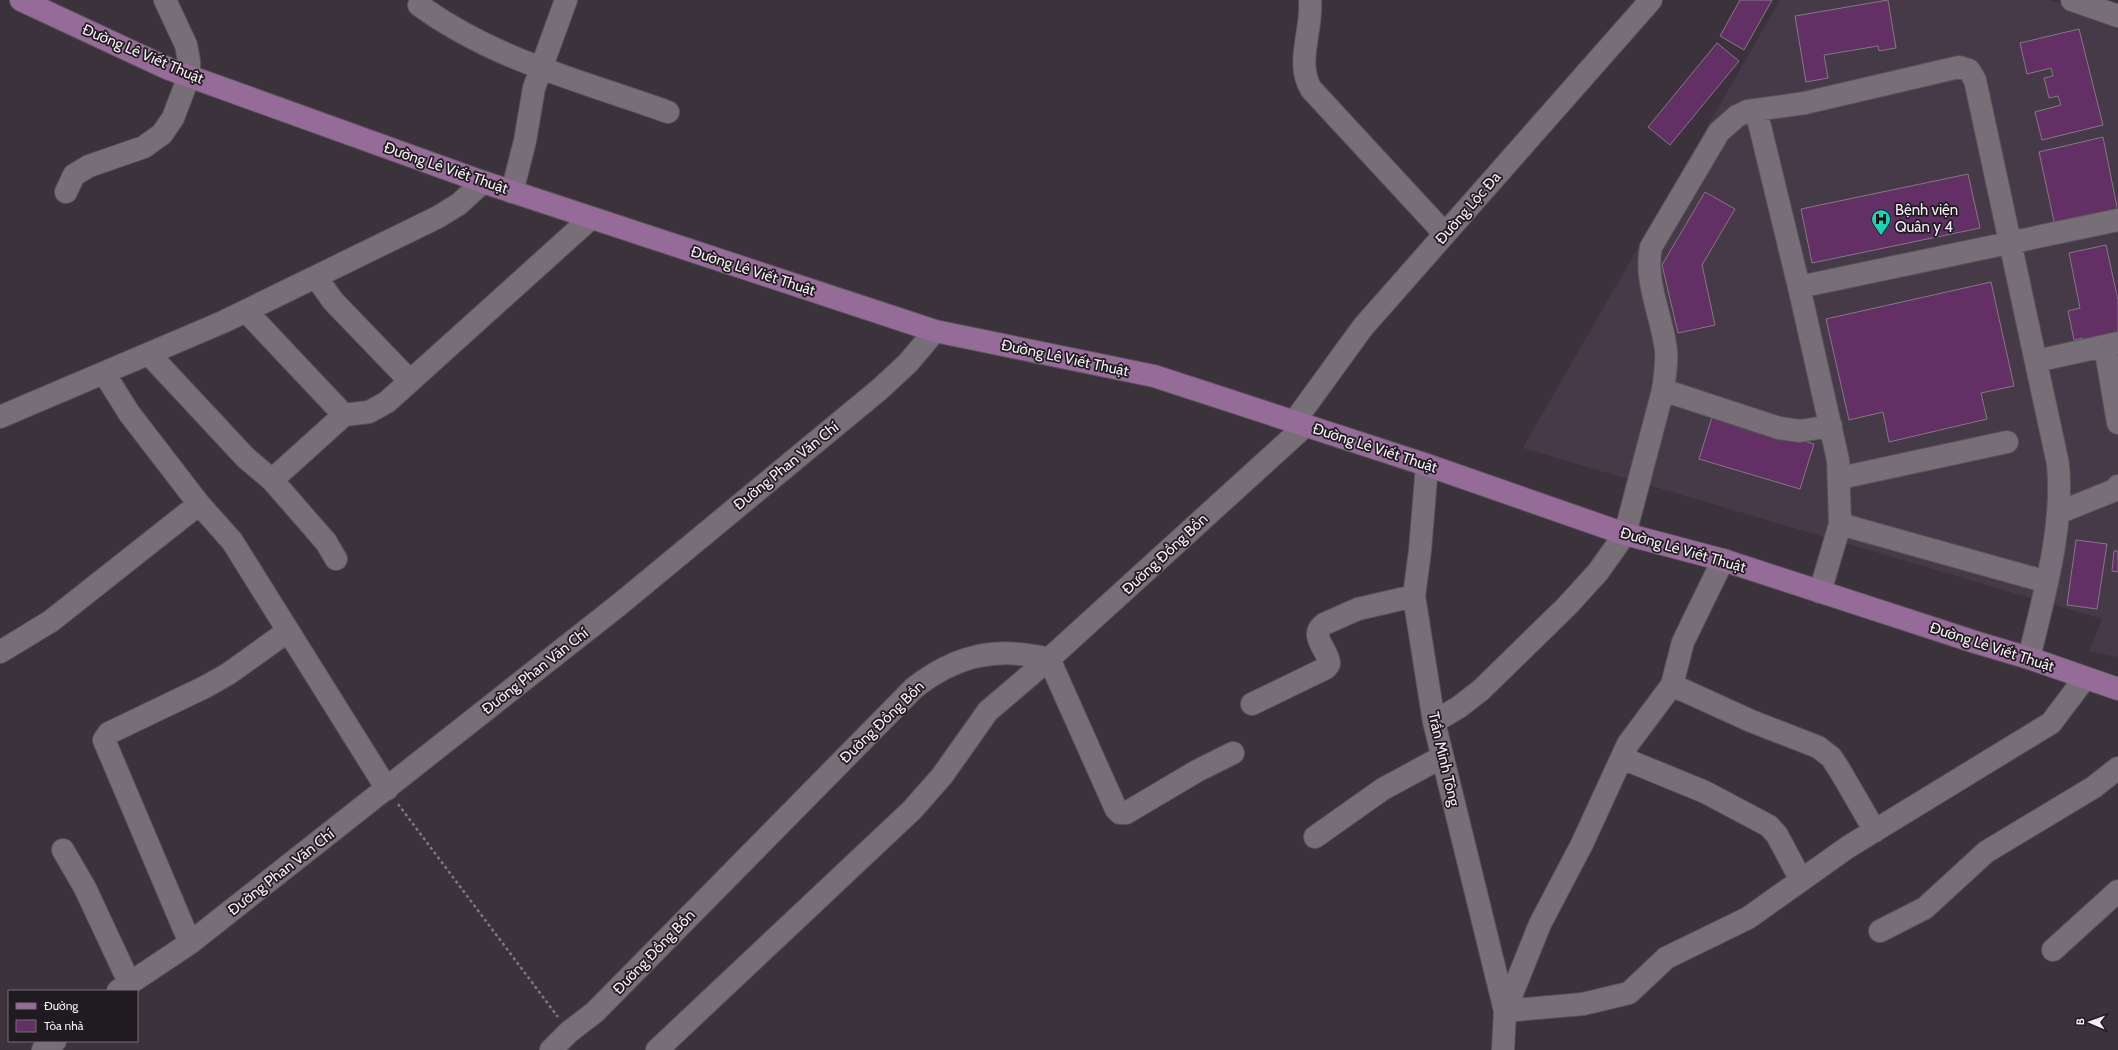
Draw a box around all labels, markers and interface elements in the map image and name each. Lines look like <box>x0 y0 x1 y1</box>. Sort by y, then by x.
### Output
street label: Đường Lê Viết Thuật <box>80 20 206 88</box>
street label: Đường Lê Viết Thuật <box>382 138 510 198</box>
street label: Đường Lộc Đa <box>1432 167 1505 248</box>
place label: Bệnh viện Quân y 4 <box>1895 201 1958 236</box>
hospital icon: Bệnh viện Quân y 4 <box>1870 208 1892 236</box>
street label: Đường Lê Viết Thuật <box>688 242 818 300</box>
street label: Đường Lê Viết Thuật <box>1000 336 1130 380</box>
street label: Đường Phan Văn Chí <box>730 418 842 514</box>
street label: Đường Lê Viết Thuật <box>1310 419 1440 477</box>
street label: Đường Đồng Bồn <box>1119 510 1211 598</box>
street label: Đường Lê Viết Thuật <box>1618 523 1748 577</box>
street label: Đường Lê Viết Thuật <box>1927 618 2057 676</box>
street label: Đường Phan Văn Chí <box>478 624 592 718</box>
street label: Đường Đồng Bồn <box>836 677 928 767</box>
street label: Trần Minh Tông <box>1424 710 1464 808</box>
street label: Đường Phan Văn Chí <box>224 825 338 919</box>
street label: Đường Đồng Bồn <box>609 906 699 998</box>
legend <box>8 990 138 1042</box>
text: Đường <box>44 998 79 1013</box>
north arrow <box>2070 1002 2110 1042</box>
text: Tòa nhà <box>44 1018 84 1033</box>
text: B <box>2073 1018 2087 1025</box>

